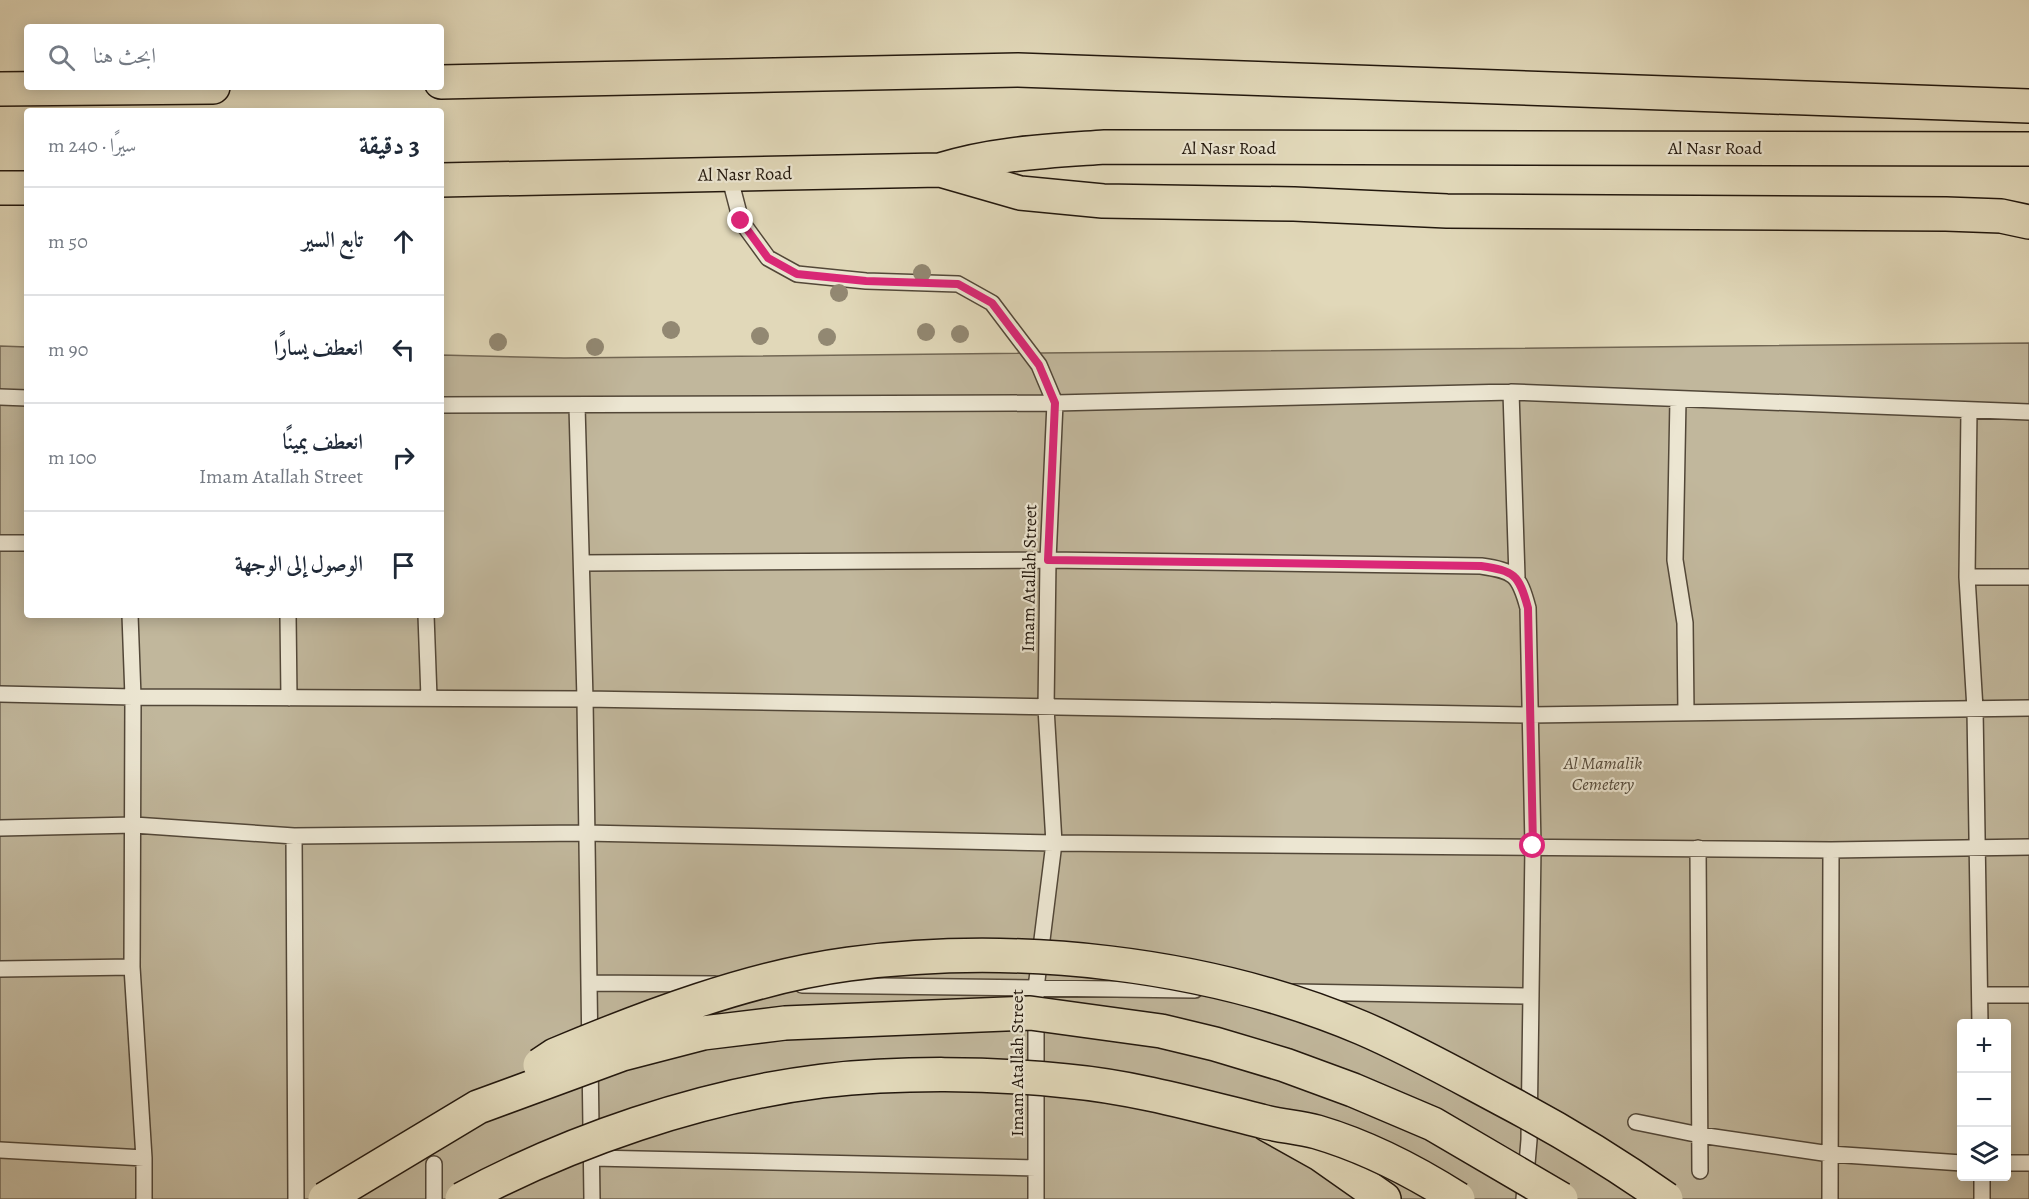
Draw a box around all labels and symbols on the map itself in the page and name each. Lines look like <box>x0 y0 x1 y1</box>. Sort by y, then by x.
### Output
street label: Al Nasr Road <box>1181 136 1276 160</box>
street label: Al Nasr Road <box>1667 136 1762 160</box>
street label: Al Nasr Road <box>697 161 793 187</box>
route end <box>727 207 753 233</box>
street label: Imam Atallah Street <box>1016 504 1042 652</box>
park label: Al Mamalik Cemetery <box>1563 751 1642 796</box>
route start <box>1519 832 1545 858</box>
street label: Imam Atallah Street <box>1005 989 1029 1137</box>

